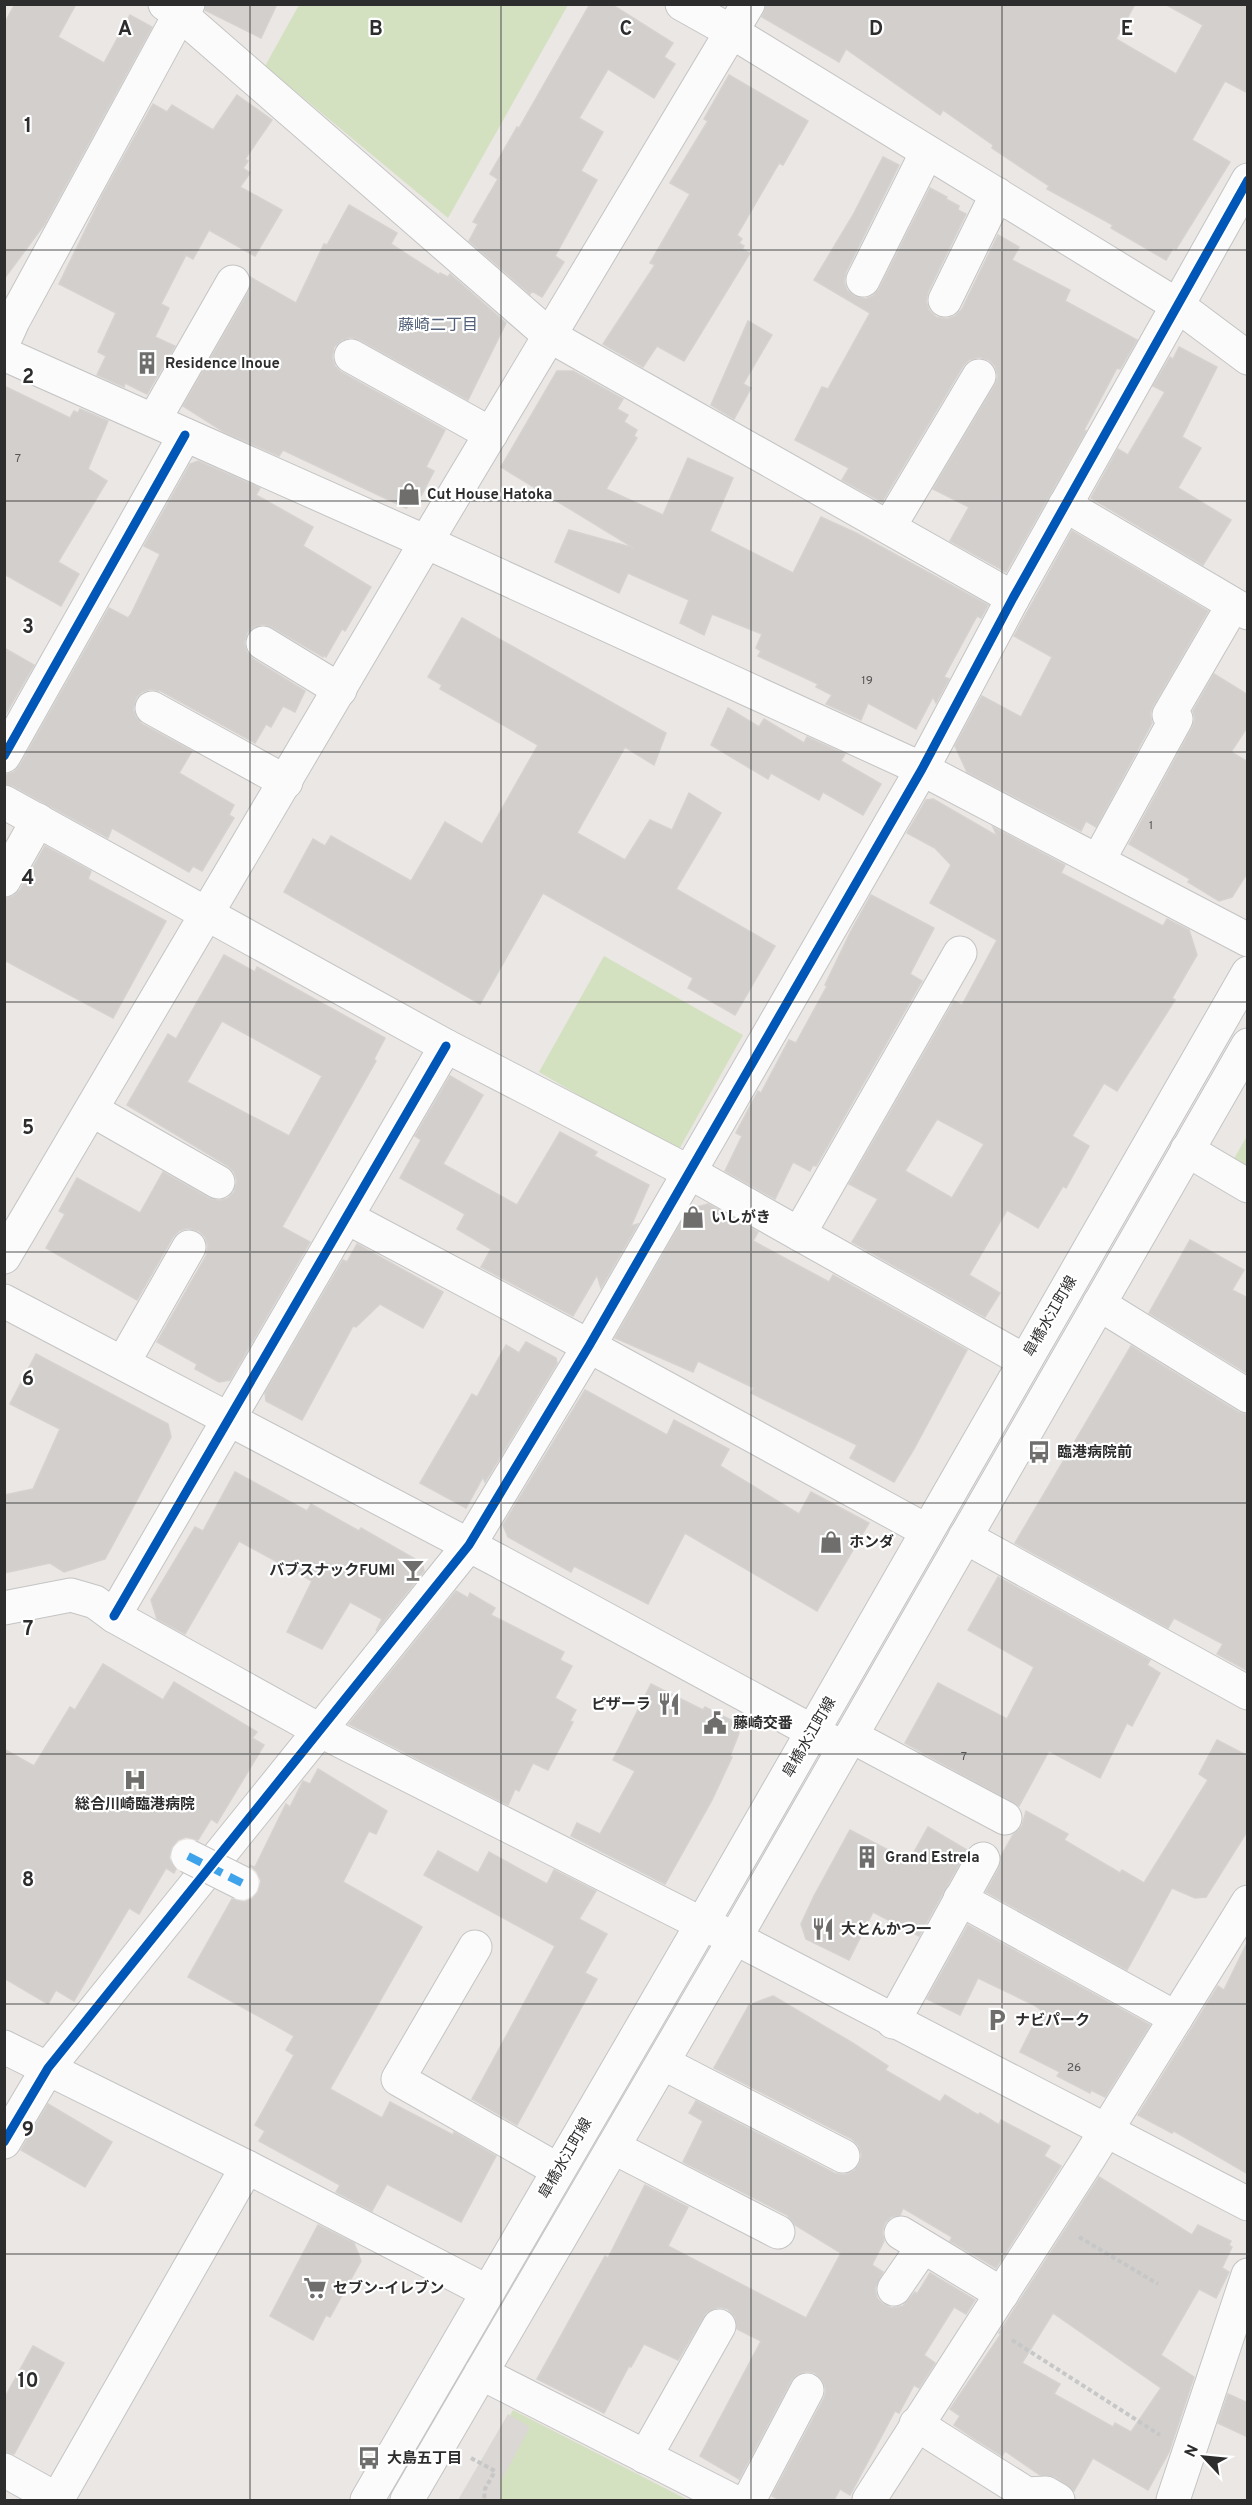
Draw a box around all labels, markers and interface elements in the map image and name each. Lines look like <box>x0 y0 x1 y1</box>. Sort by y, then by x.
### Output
text: A <box>118 17 132 43</box>
text: B <box>369 17 383 43</box>
text: C <box>620 17 632 43</box>
text: D <box>869 17 883 43</box>
text: E <box>1121 17 1133 43</box>
text: 1 <box>24 114 32 140</box>
district label: 藤崎二丁目 <box>398 316 478 336</box>
building icon: Residence Inoue <box>134 350 160 376</box>
place label: Residence Inoue <box>165 355 280 374</box>
text: 2 <box>22 365 34 391</box>
house number: 7 <box>15 451 21 467</box>
shop icon: Cut House Hatoka <box>396 481 422 507</box>
place label: Cut House Hatoka <box>427 486 552 505</box>
text: 3 <box>22 615 34 641</box>
house number: 19 <box>861 673 873 689</box>
house number: 1 <box>1149 818 1153 834</box>
text: 4 <box>22 866 34 892</box>
text: 5 <box>22 1116 34 1142</box>
shop icon: いしがき <box>680 1204 706 1230</box>
place label: いしがき <box>711 1209 771 1228</box>
street label: 皐橋水江町線 <box>1020 1273 1082 1360</box>
text: 6 <box>22 1367 34 1393</box>
bus stop icon: 臨港病院前 <box>1026 1439 1052 1465</box>
place label: 臨港病院前 <box>1057 1443 1132 1463</box>
shop icon: ホンダ <box>818 1529 844 1555</box>
place label: ホンダ <box>849 1534 894 1553</box>
bar icon: バブスナックFUMI <box>400 1557 426 1583</box>
place label: バブスナックFUMI <box>269 1561 395 1581</box>
text: 7 <box>23 1617 33 1643</box>
restaurant icon: ピザーラ <box>656 1691 682 1717</box>
street label: 皐橋水江町線 <box>779 1694 841 1781</box>
place label: ピザーラ <box>591 1696 651 1715</box>
public building icon: 藤崎交番 <box>702 1710 728 1736</box>
place label: 藤崎交番 <box>733 1715 793 1734</box>
house number: 7 <box>961 1749 967 1765</box>
hospital icon: 総合川崎臨港病院 <box>122 1767 148 1793</box>
place label: 総合川崎臨港病院 <box>75 1795 195 1815</box>
building icon: Grand Estrela <box>854 1844 880 1870</box>
place label: Grand Estrela <box>885 1849 980 1868</box>
text: 8 <box>22 1868 34 1894</box>
restaurant icon: 大とんかつ一 <box>810 1916 836 1942</box>
place label: 大とんかつ一 <box>841 1921 931 1940</box>
parking icon: ナビパーク <box>984 2007 1010 2033</box>
place label: ナビパーク <box>1015 2012 1090 2031</box>
house number: 26 <box>1067 2060 1081 2076</box>
street label: 皐橋水江町線 <box>535 2115 597 2202</box>
text: 9 <box>22 2118 34 2144</box>
supermarket icon: セブン-イレブン <box>302 2275 328 2301</box>
place label: セブン-イレブン <box>333 2279 444 2299</box>
text: 10 <box>17 2369 39 2395</box>
north arrow <box>1174 2427 1234 2487</box>
text: N <box>1181 2442 1204 2461</box>
bus stop icon: 大島五丁目 <box>356 2445 382 2471</box>
place label: 大島五丁目 <box>387 2449 462 2469</box>

